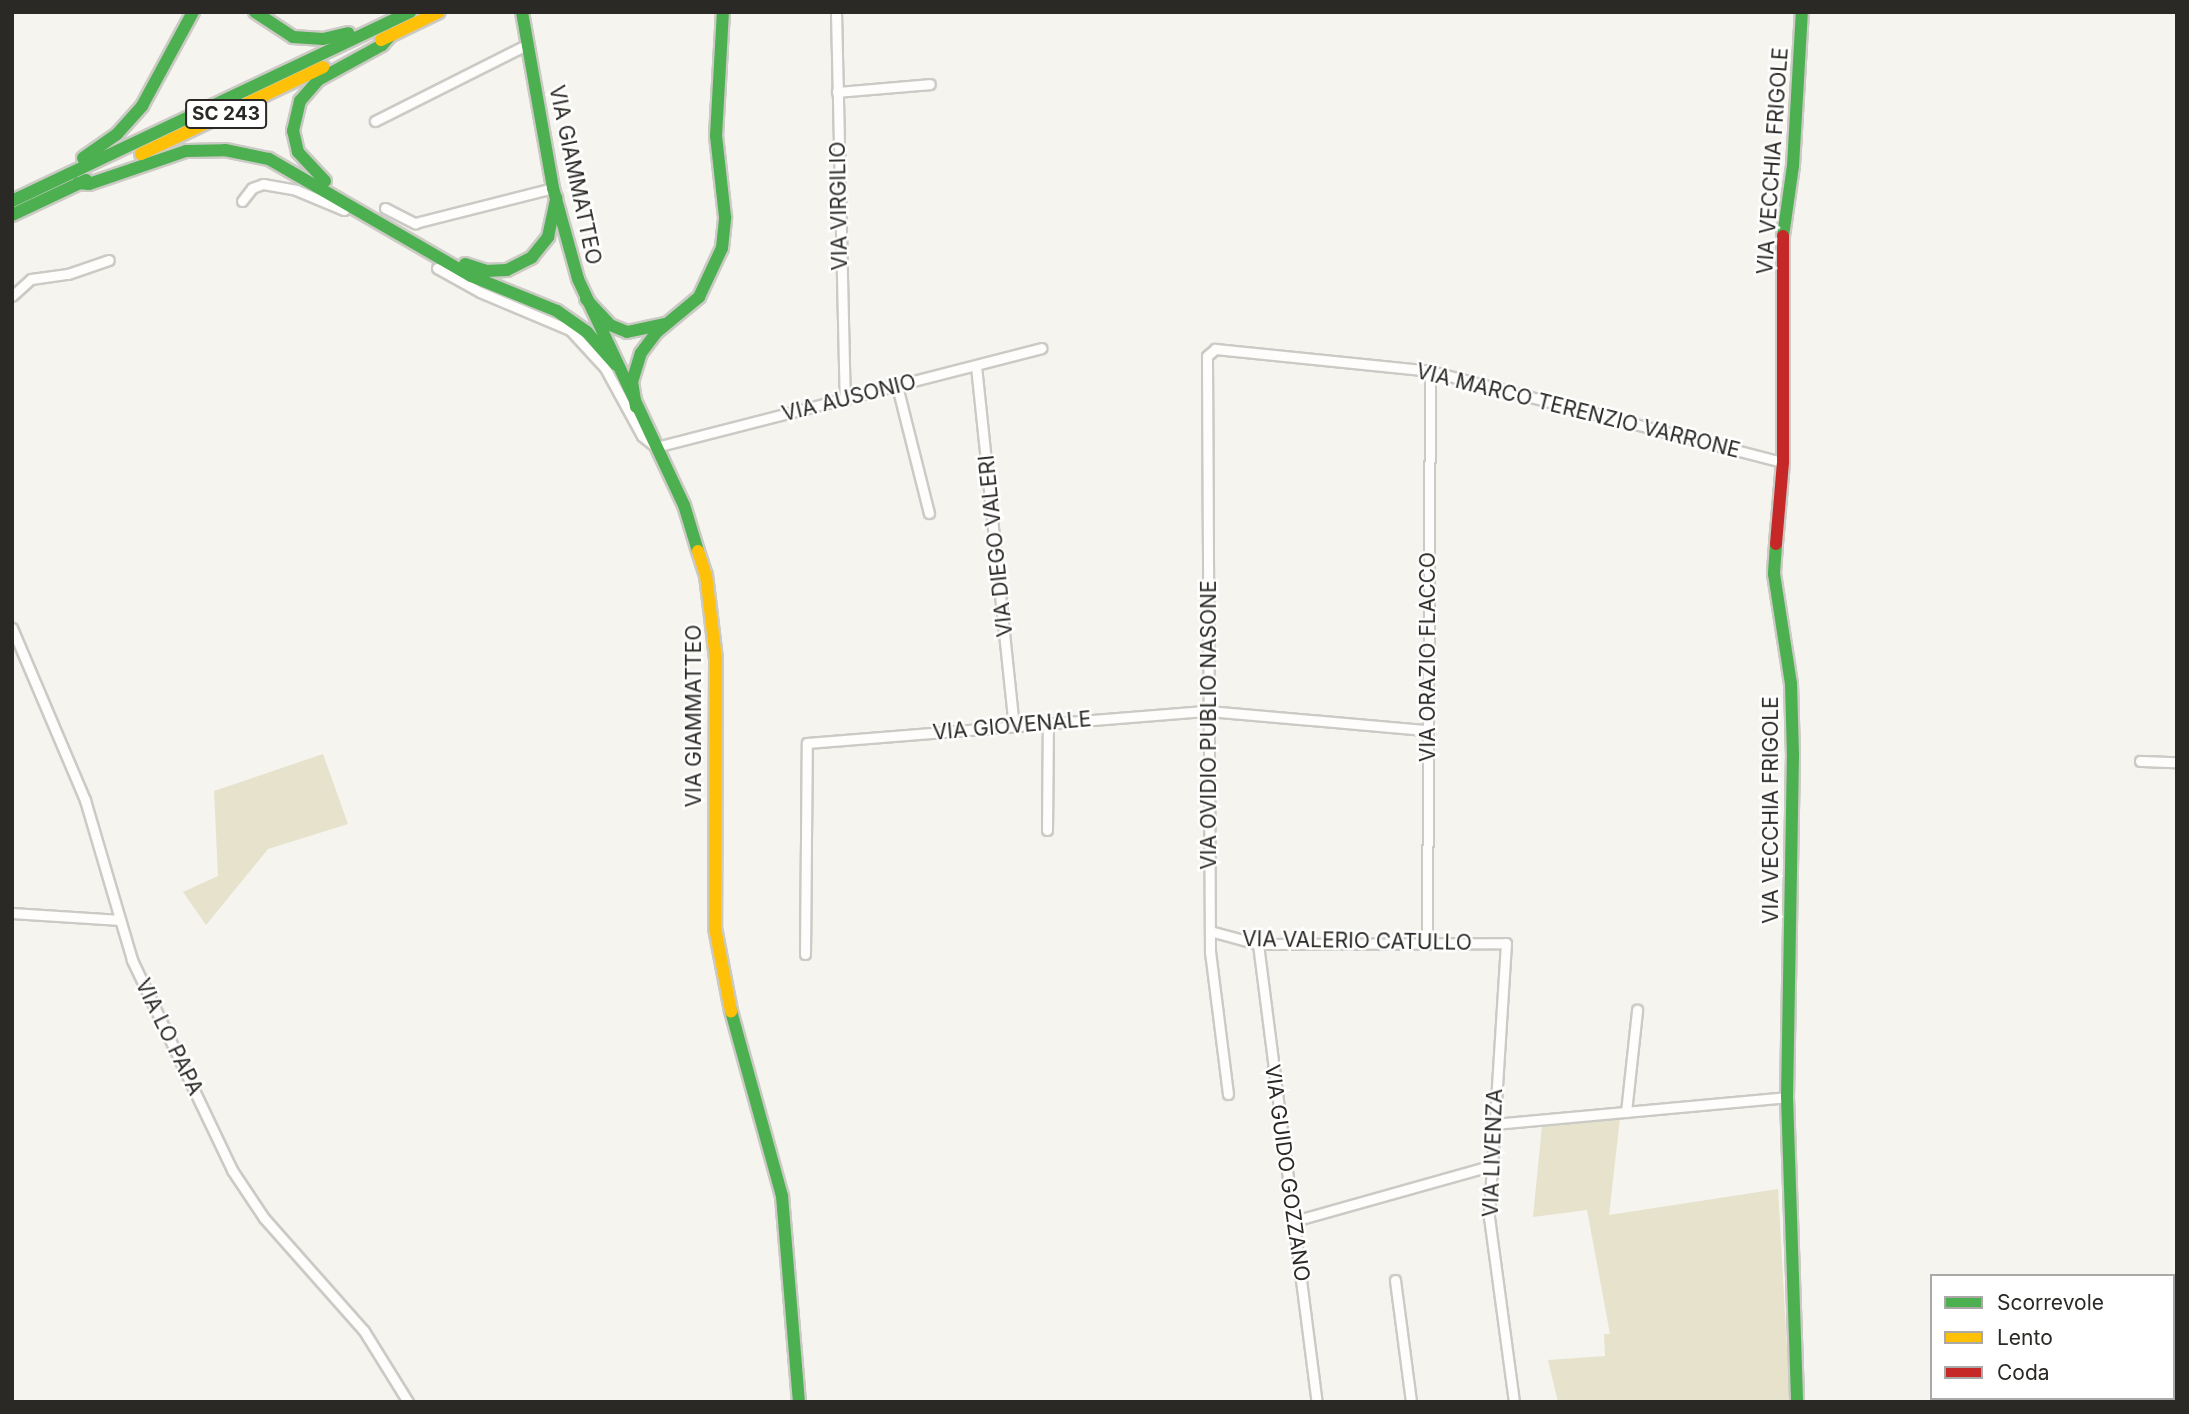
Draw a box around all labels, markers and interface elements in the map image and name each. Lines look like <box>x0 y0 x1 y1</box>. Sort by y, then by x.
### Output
street label: VIA VECCHIA FRIGOLE <box>1752 47 1794 275</box>
street label: VIA GIAMMATTEO <box>544 83 606 267</box>
road number: SC 243 <box>184 98 268 130</box>
street label: VIA VIRGILIO <box>825 141 853 271</box>
street label: VIA MARCO TERENZIO VARRONE <box>1413 359 1743 463</box>
street label: VIA AUSONIO <box>779 369 919 427</box>
street label: VIA DIEGO VALERI <box>974 454 1018 638</box>
street label: VIA ORAZIO FLACCO <box>1415 552 1441 762</box>
street label: VIA OVIDIO PUBLIO NASONE <box>1196 580 1222 870</box>
street label: VIA GIAMMATTEO <box>681 625 707 807</box>
street label: VIA VECCHIA FRIGOLE <box>1758 696 1784 924</box>
street label: VIA GIOVENALE <box>932 707 1092 745</box>
street label: VIA VALERIO CATULLO <box>1242 926 1472 956</box>
street label: VIA LO PAPA <box>130 975 208 1099</box>
street label: VIA GUIDO GOZZANO <box>1259 1063 1315 1283</box>
street label: VIA LIVENZA <box>1478 1088 1508 1218</box>
legend <box>1930 1274 2175 1400</box>
text: Scorrevole <box>1997 1290 2104 1315</box>
text: Lento <box>1997 1325 2053 1350</box>
text: Coda <box>1997 1360 2050 1385</box>

